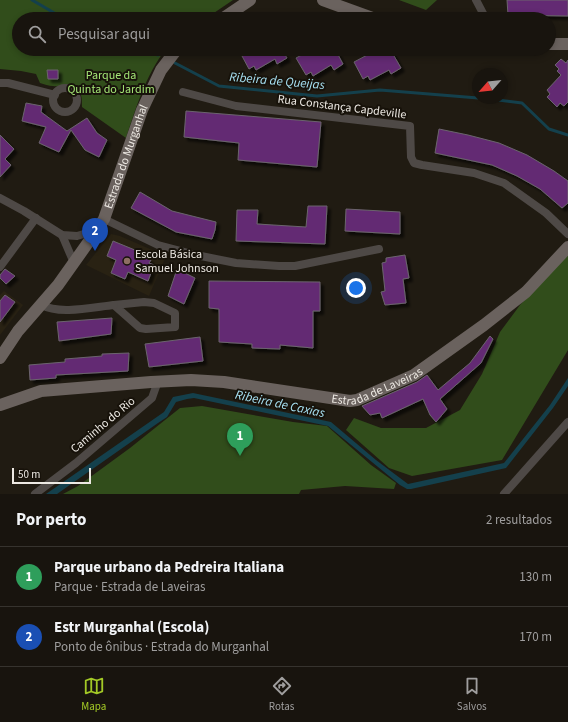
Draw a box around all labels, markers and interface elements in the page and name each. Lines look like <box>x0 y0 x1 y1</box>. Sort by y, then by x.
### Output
search box <box>12 12 556 56</box>
icon: search <box>26 23 48 45</box>
text: Pesquisar aqui <box>58 24 150 45</box>
park label: Parque da Quinta do Jardim <box>67 67 155 98</box>
water label: Ribeira de Queijas <box>228 68 326 94</box>
north arrow <box>472 68 508 104</box>
street label: Rua Constança Capdeville <box>277 91 407 123</box>
street label: Estrada do Murganhal <box>100 102 152 211</box>
pin: 2 <box>82 218 108 251</box>
place label: Escola Básica Samuel Johnson <box>135 246 219 277</box>
marker: Escola Básica Samuel Johnson <box>122 256 132 266</box>
your location <box>346 278 366 298</box>
street label: Estrada de Laveiras <box>330 363 426 410</box>
water label: Ribeira de Caxias <box>234 386 326 422</box>
street label: Caminho do Rio <box>67 393 139 457</box>
pin: 1 <box>227 423 253 456</box>
scale bar <box>12 466 91 485</box>
text: 50 m <box>18 467 40 482</box>
text: Por perto <box>16 508 86 532</box>
text: 2 resultados <box>486 511 552 529</box>
text: Parque urbano da Pedreira Italiana <box>54 557 284 578</box>
text: 1 <box>26 568 32 586</box>
text: 130 m <box>519 568 552 586</box>
text: Parque · Estrada de Laveiras <box>54 578 205 596</box>
text: Estr Murganhal (Escola) <box>54 617 209 638</box>
text: 2 <box>26 628 32 646</box>
text: 170 m <box>519 628 552 646</box>
text: Ponto de ônibus · Estrada do Murganhal <box>54 638 269 656</box>
tab: Mapa <box>81 675 106 714</box>
tab: Rotas <box>269 675 294 714</box>
tab: Salvos <box>457 675 487 714</box>

